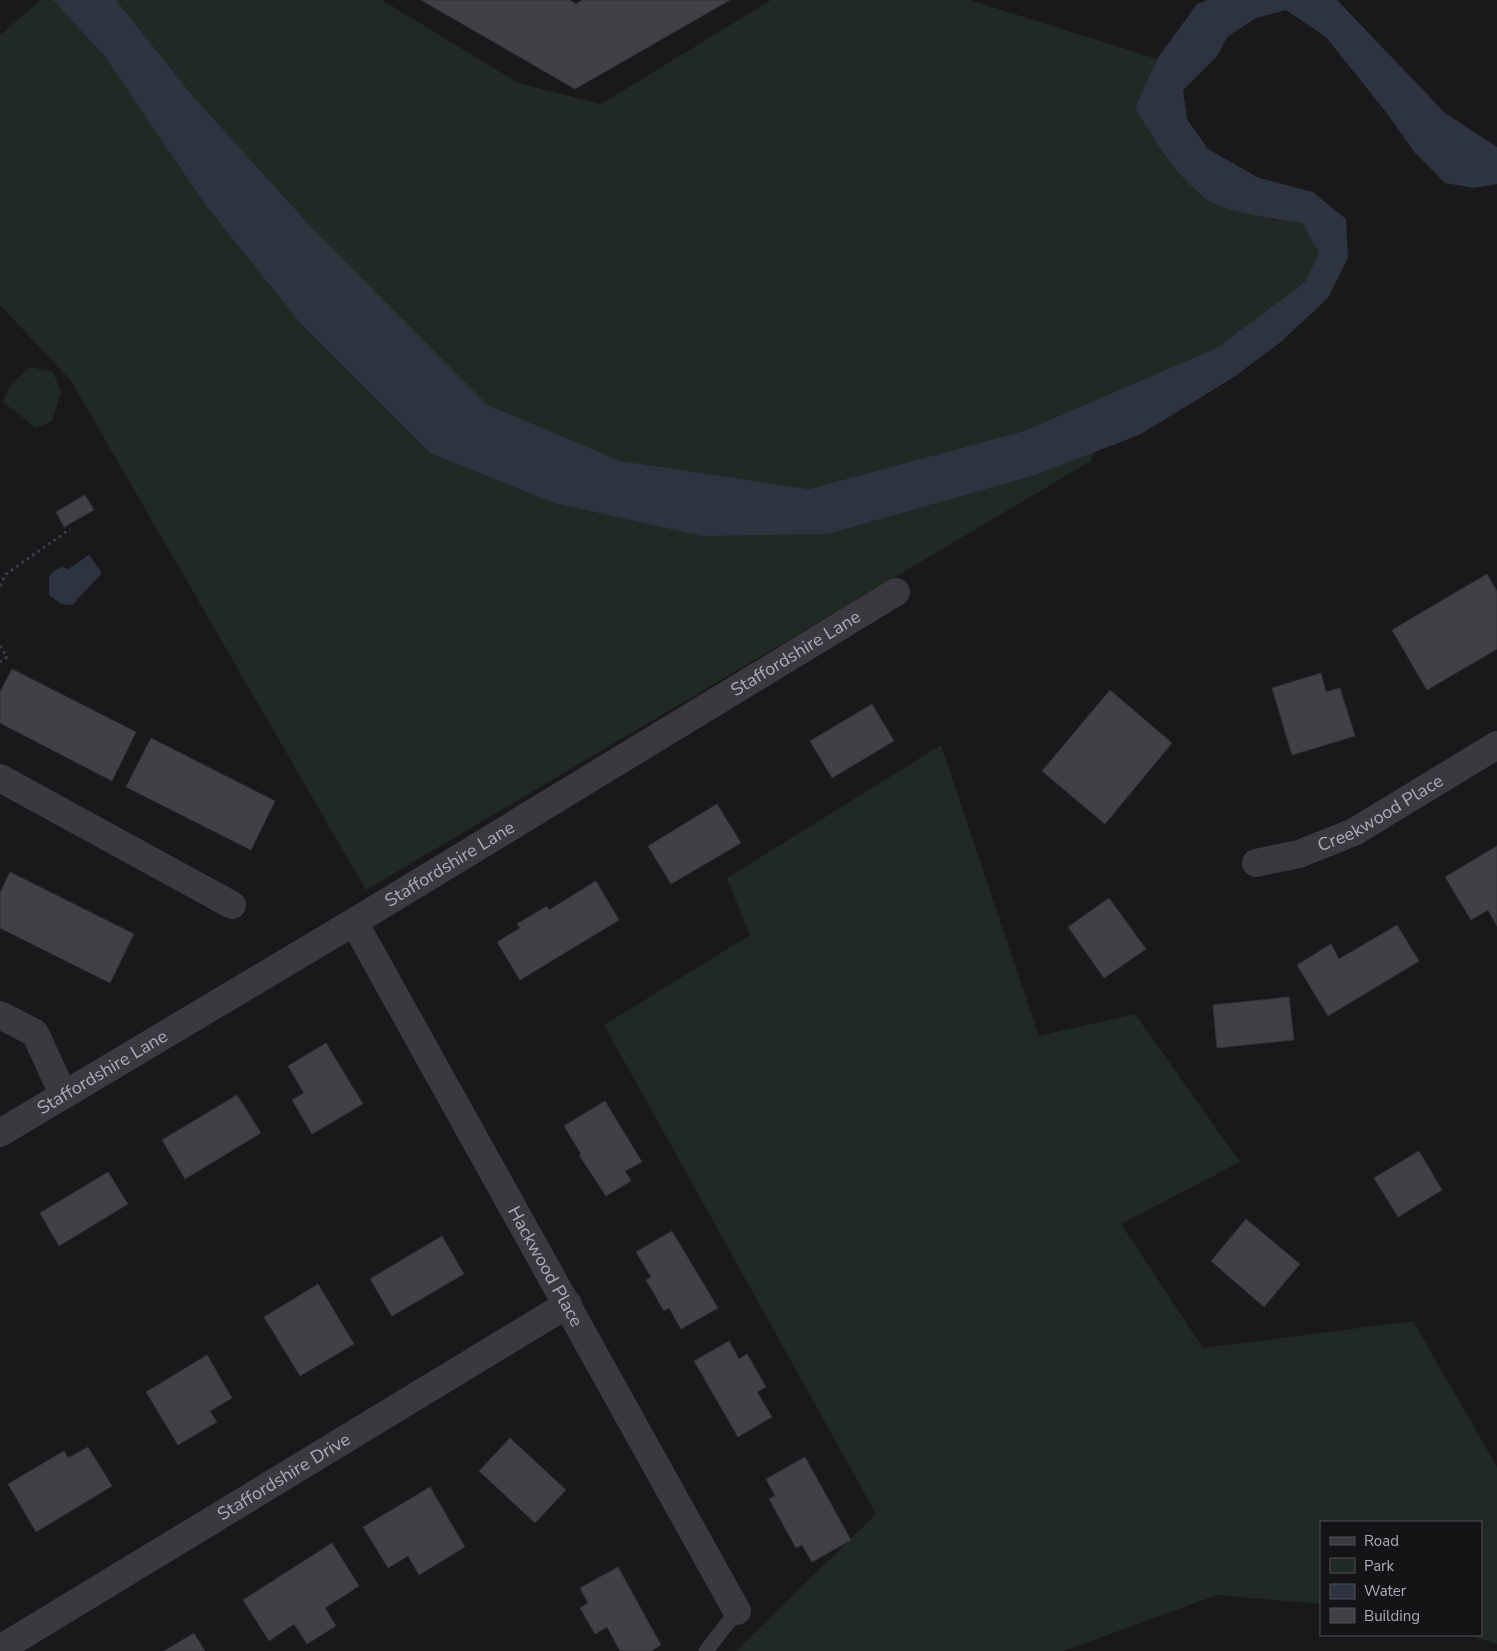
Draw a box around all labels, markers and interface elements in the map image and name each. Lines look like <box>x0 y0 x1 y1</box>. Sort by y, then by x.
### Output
street label: Staffordshire Lane <box>726 604 865 702</box>
street label: Creekwood Place <box>1314 769 1447 857</box>
street label: Staffordshire Lane <box>380 815 519 913</box>
street label: Staffordshire Lane <box>32 1024 172 1120</box>
street label: Hackwood Place <box>502 1202 589 1331</box>
street label: Staffordshire Drive <box>213 1427 355 1526</box>
legend <box>1320 1521 1482 1636</box>
text: Road <box>1364 1531 1399 1551</box>
text: Park <box>1364 1556 1394 1576</box>
text: Water <box>1364 1581 1407 1601</box>
text: Building <box>1364 1606 1420 1626</box>

